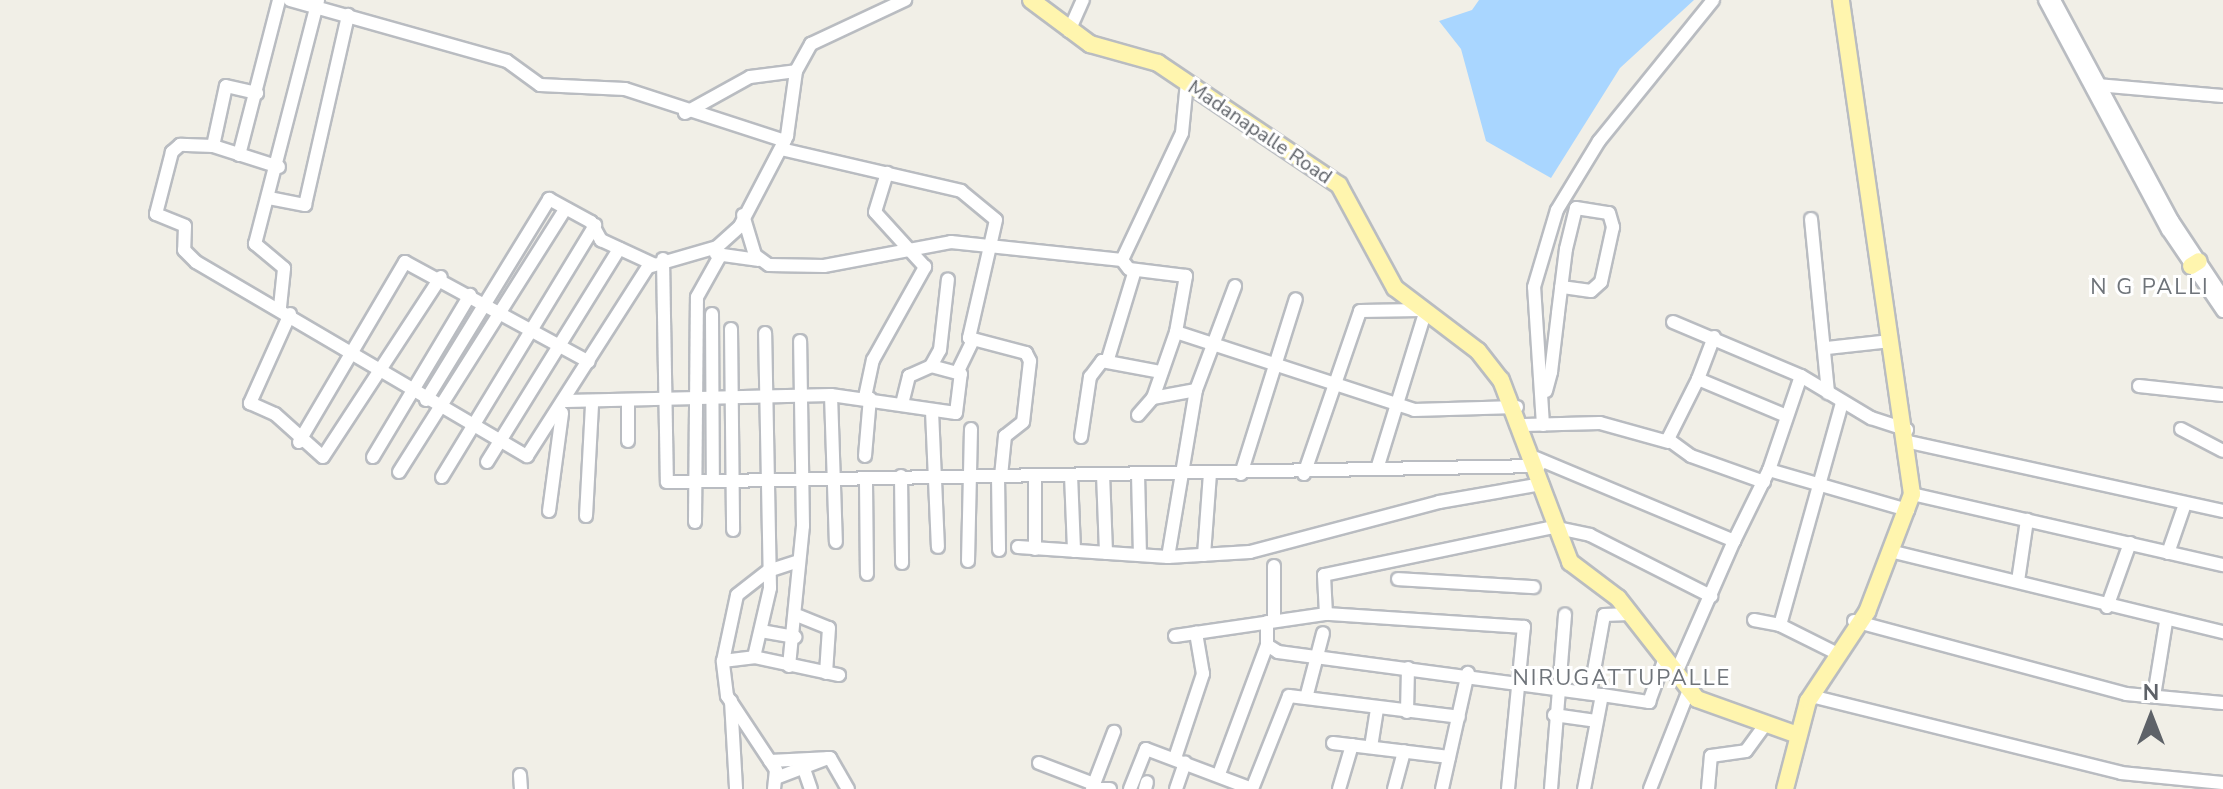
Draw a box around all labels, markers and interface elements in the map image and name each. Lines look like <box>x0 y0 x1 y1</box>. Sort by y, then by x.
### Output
street label: Madanapalle Road <box>1184 75 1336 189</box>
district label: N G PALLI <box>2090 275 2210 301</box>
district label: NIRUGATTUPALLE <box>1513 666 1731 692</box>
north arrow <box>2111 677 2191 757</box>
text: N <box>2143 678 2159 708</box>

